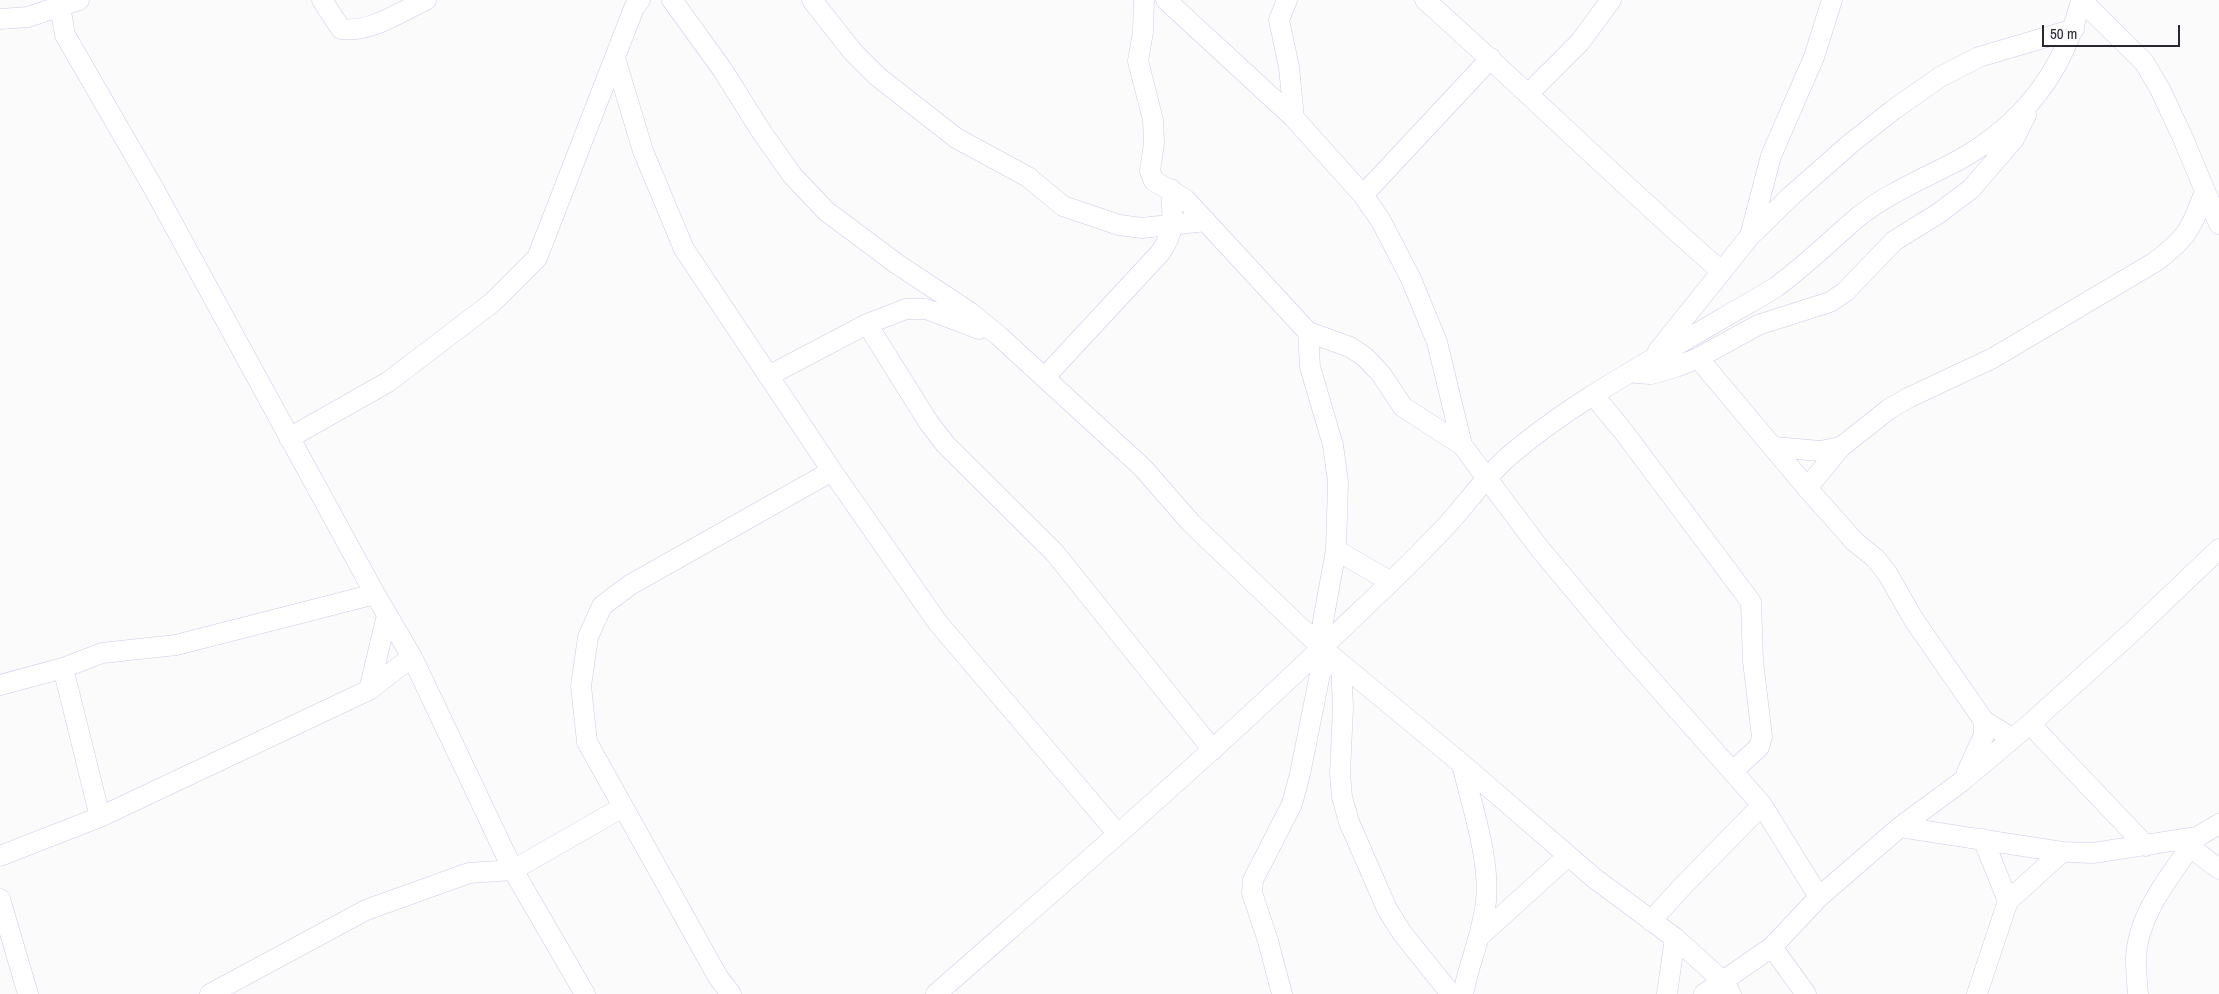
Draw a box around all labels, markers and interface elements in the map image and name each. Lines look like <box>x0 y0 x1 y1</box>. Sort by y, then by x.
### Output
scale bar <box>2044 15 2182 47</box>
text: 50 m <box>2050 23 2077 44</box>

